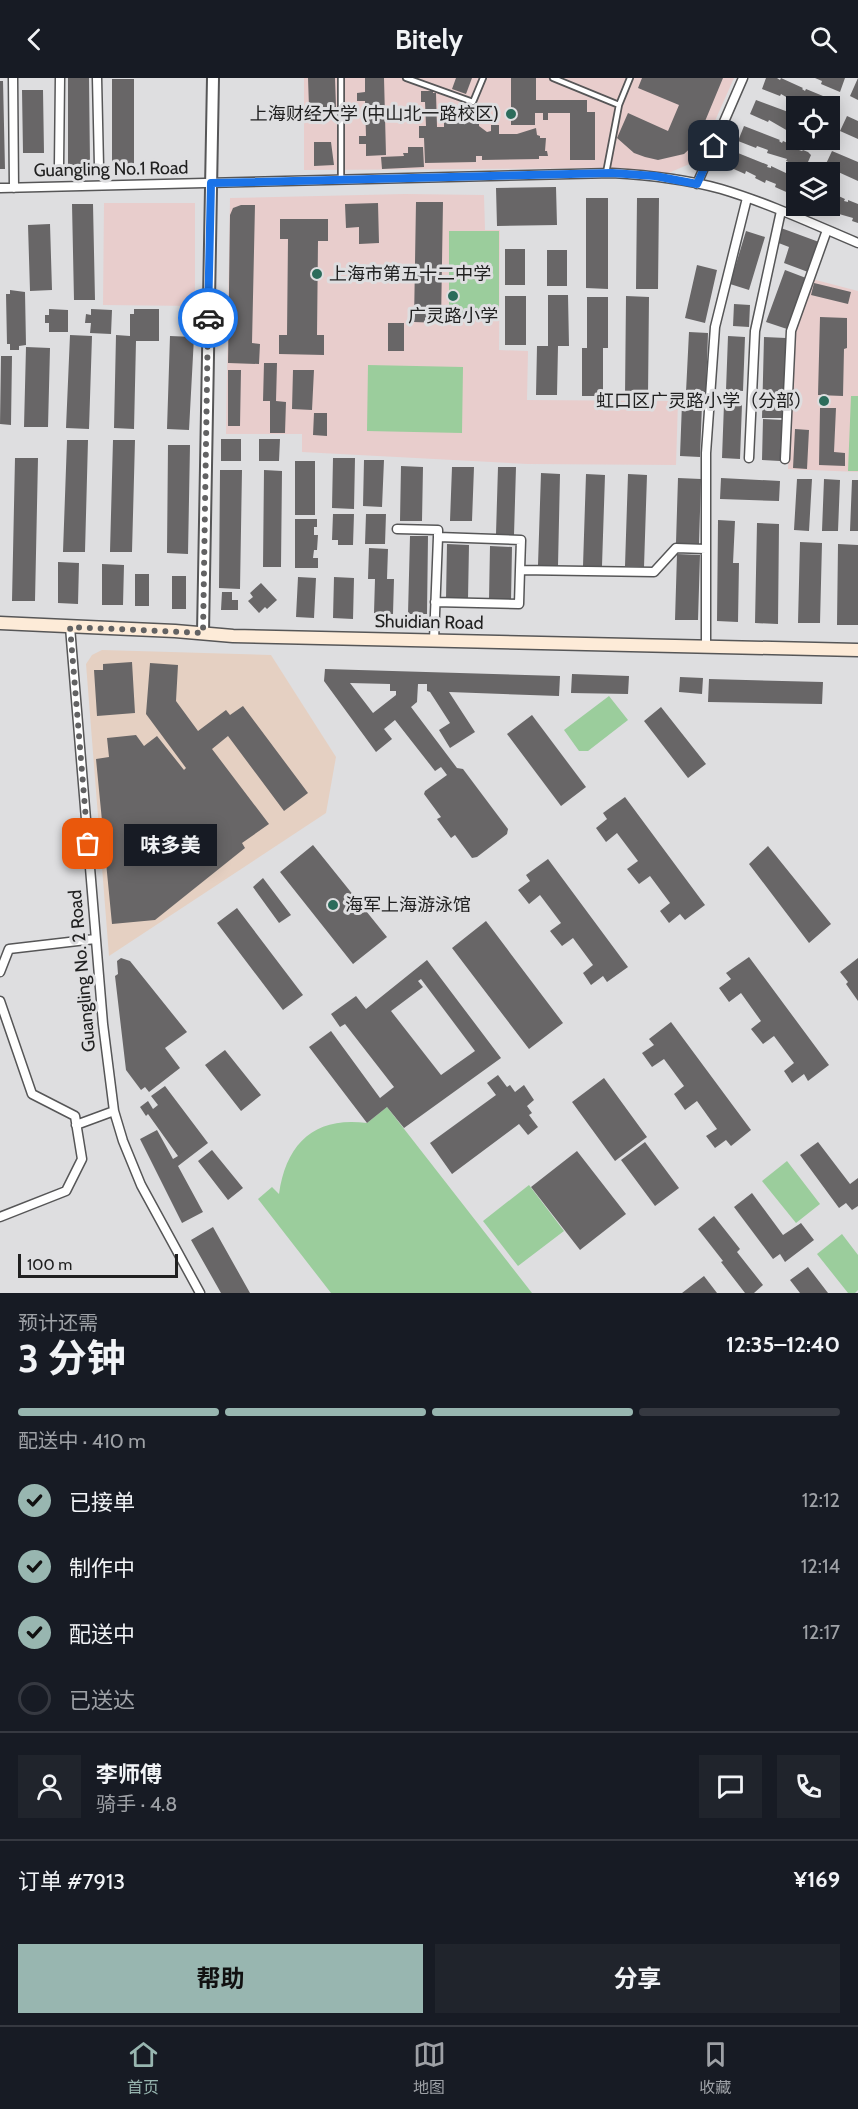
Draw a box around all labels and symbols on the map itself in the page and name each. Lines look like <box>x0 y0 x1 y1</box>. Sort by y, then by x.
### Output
place label: 上海财经大学 (中山北一路校区) <box>250 103 499 125</box>
marker: 上海财经大学 (中山北一路校区) <box>504 107 518 121</box>
pin <box>688 120 739 171</box>
street label: Guangling No.1 Road <box>33 157 189 181</box>
place label: 上海市第五十二中学 <box>329 263 491 285</box>
marker: 上海市第五十二中学 <box>310 267 324 281</box>
courier <box>178 288 238 348</box>
marker: 广灵路小学 <box>446 289 460 303</box>
place label: 广灵路小学 <box>408 305 498 327</box>
place label: 虹口区广灵路小学（分部） <box>596 390 812 412</box>
marker: 虹口区广灵路小学（分部） <box>817 394 831 408</box>
street label: Shuidian Road <box>374 610 484 634</box>
pin <box>62 818 113 869</box>
callout: 味多美 <box>124 823 217 865</box>
street label: Guangling No. 2 Road <box>64 889 100 1053</box>
place label: 海军上海游泳馆 <box>345 894 471 916</box>
marker: 海军上海游泳馆 <box>326 898 340 912</box>
scale bar <box>18 1251 178 1278</box>

